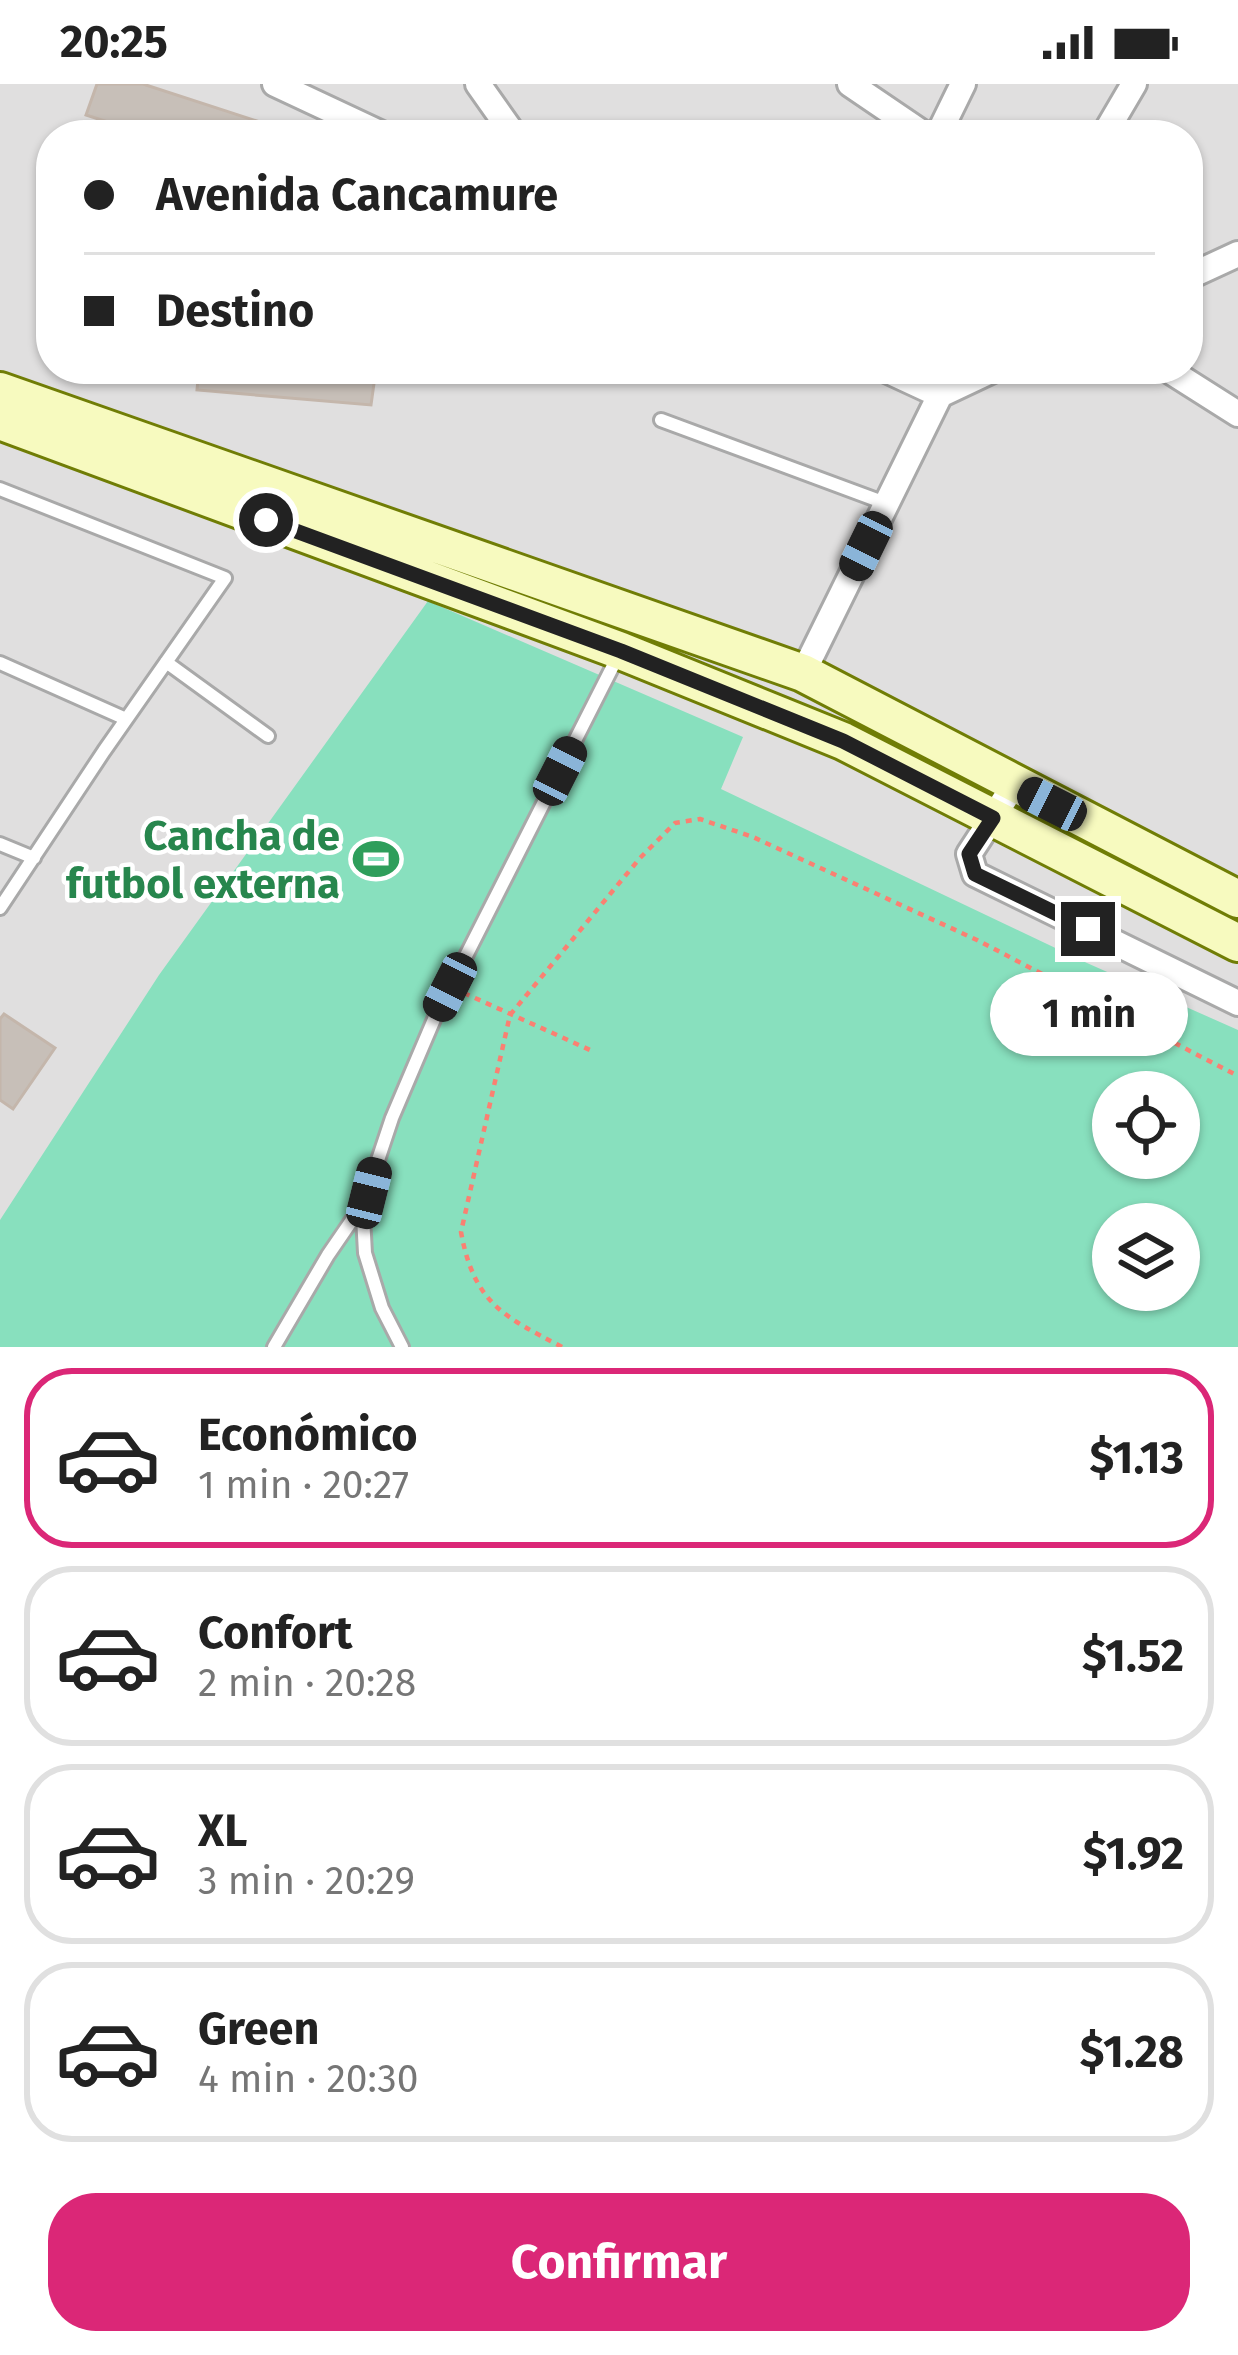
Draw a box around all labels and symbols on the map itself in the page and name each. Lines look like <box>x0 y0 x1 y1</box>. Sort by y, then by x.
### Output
route start <box>239 493 293 547</box>
car <box>834 506 898 586</box>
car <box>528 731 592 811</box>
car <box>1012 772 1092 836</box>
place label: Cancha de futbol externa <box>66 811 340 909</box>
sports icon: Cancha de futbol externa <box>351 834 401 884</box>
route end <box>1061 902 1115 956</box>
car <box>418 947 482 1027</box>
callout: 1 min <box>989 971 1187 1055</box>
car <box>343 1154 395 1232</box>

